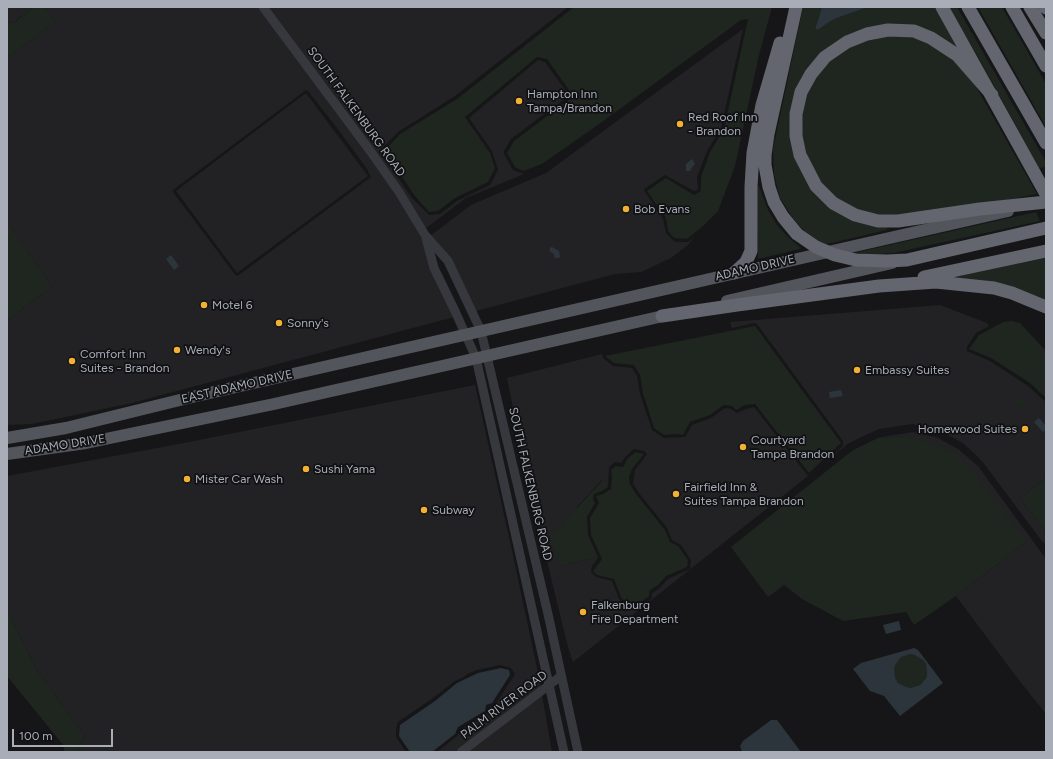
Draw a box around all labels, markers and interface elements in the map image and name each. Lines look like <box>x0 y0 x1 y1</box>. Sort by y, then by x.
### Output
street label: SOUTH FALKENBURG ROAD <box>304 44 408 180</box>
place label: Hampton Inn Tampa/Brandon <box>527 87 612 115</box>
marker: Hampton Inn Tampa/Brandon <box>514 96 524 106</box>
place label: Red Roof Inn - Brandon <box>688 110 758 138</box>
marker: Red Roof Inn - Brandon <box>675 119 685 129</box>
place label: Bob Evans <box>634 202 690 216</box>
marker: Bob Evans <box>621 204 631 214</box>
street label: ADAMO DRIVE <box>714 252 796 284</box>
place label: Motel 6 <box>212 298 253 312</box>
marker: Motel 6 <box>199 300 209 310</box>
place label: Sonny's <box>287 316 329 330</box>
marker: Sonny's <box>274 318 284 328</box>
place label: Wendy's <box>185 343 231 357</box>
marker: Wendy's <box>172 345 182 355</box>
place label: Comfort Inn Suites - Brandon <box>80 347 169 375</box>
marker: Comfort Inn Suites - Brandon <box>67 356 77 366</box>
place label: Embassy Suites <box>865 363 949 377</box>
marker: Embassy Suites <box>852 365 862 375</box>
street label: EAST ADAMO DRIVE <box>180 367 294 407</box>
street label: SOUTH FALKENBURG ROAD <box>505 406 555 562</box>
place label: Homewood Suites <box>918 422 1017 436</box>
marker: Homewood Suites <box>1020 424 1030 434</box>
street label: ADAMO DRIVE <box>24 432 106 458</box>
place label: Courtyard Tampa Brandon <box>751 433 834 461</box>
marker: Courtyard Tampa Brandon <box>738 442 748 452</box>
place label: Sushi Yama <box>314 462 375 476</box>
marker: Sushi Yama <box>301 464 311 474</box>
place label: Mister Car Wash <box>195 472 283 486</box>
marker: Mister Car Wash <box>182 474 192 484</box>
place label: Fairfield Inn & Suites Tampa Brandon <box>684 480 804 508</box>
marker: Fairfield Inn & Suites Tampa Brandon <box>671 489 681 499</box>
place label: Subway <box>432 503 475 517</box>
marker: Subway <box>419 505 429 515</box>
place label: Falkenburg Fire Department <box>591 598 678 626</box>
marker: Falkenburg Fire Department <box>578 607 588 617</box>
street label: PALM RIVER ROAD <box>458 668 550 742</box>
scale bar <box>14 721 115 747</box>
text: 100 m <box>19 729 53 743</box>

